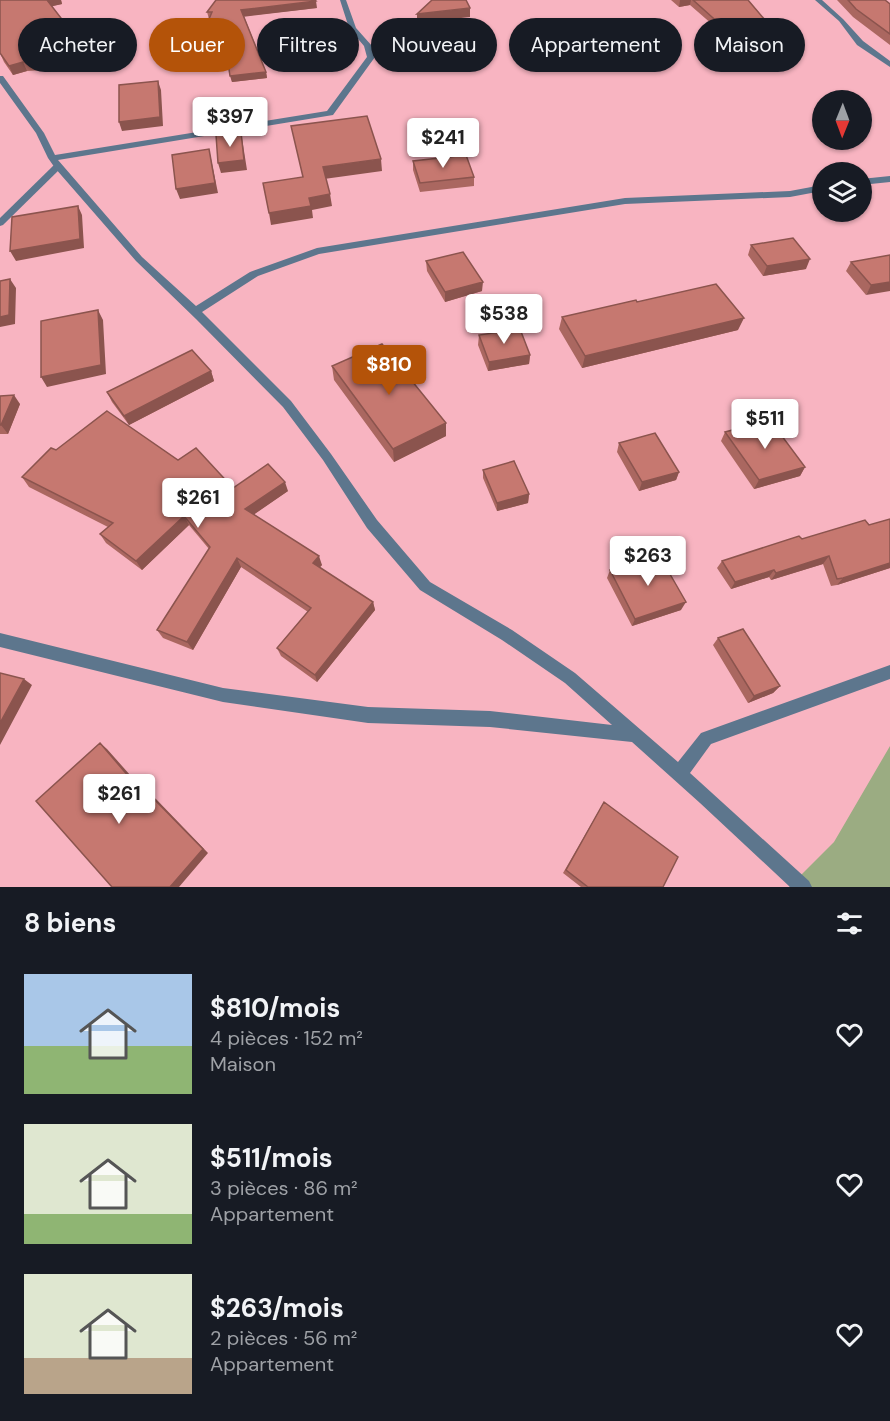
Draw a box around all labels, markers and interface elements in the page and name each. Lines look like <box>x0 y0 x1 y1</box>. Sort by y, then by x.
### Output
chip: Acheter <box>18 18 137 72</box>
chip: Louer <box>149 18 245 72</box>
chip: Filtres <box>257 18 359 72</box>
chip: Nouveau <box>371 18 497 72</box>
chip: Appartement <box>509 18 682 72</box>
chip: Maison <box>694 18 805 72</box>
north arrow <box>812 90 872 150</box>
map controls <box>812 90 872 222</box>
pin: $397 <box>194 97 266 148</box>
text: $397 <box>207 103 253 129</box>
pin: $241 <box>407 118 479 169</box>
text: $241 <box>421 124 465 150</box>
button: layers <box>812 162 872 222</box>
pin: $538 <box>468 294 540 345</box>
text: $538 <box>479 300 529 326</box>
pin: $810 <box>353 345 425 396</box>
text: $810 <box>366 351 412 377</box>
pin: $511 <box>729 399 801 450</box>
text: $511 <box>745 405 785 431</box>
pin: $261 <box>162 478 234 529</box>
text: $261 <box>176 484 220 510</box>
pin: $263 <box>612 536 684 587</box>
text: $263 <box>624 542 672 568</box>
pin: $261 <box>83 774 155 825</box>
text: $261 <box>97 780 141 806</box>
text: 8 biens <box>24 906 116 940</box>
icon: filters <box>833 907 866 940</box>
text: $810/mois <box>210 991 340 1025</box>
icon: home <box>72 998 144 1070</box>
icon: heart <box>833 1018 866 1051</box>
text: 4 pièces · 152 m² <box>210 1025 363 1051</box>
text: Maison <box>210 1051 276 1077</box>
text: $511/mois <box>210 1141 333 1175</box>
icon: home <box>72 1148 144 1220</box>
icon: heart <box>833 1168 866 1201</box>
text: 3 pièces · 86 m² <box>210 1175 358 1201</box>
text: Appartement <box>210 1201 334 1227</box>
text: $263/mois <box>210 1291 344 1325</box>
icon: home <box>72 1298 144 1370</box>
icon: heart <box>833 1318 866 1351</box>
text: 2 pièces · 56 m² <box>210 1325 357 1351</box>
text: Appartement <box>210 1351 334 1377</box>

